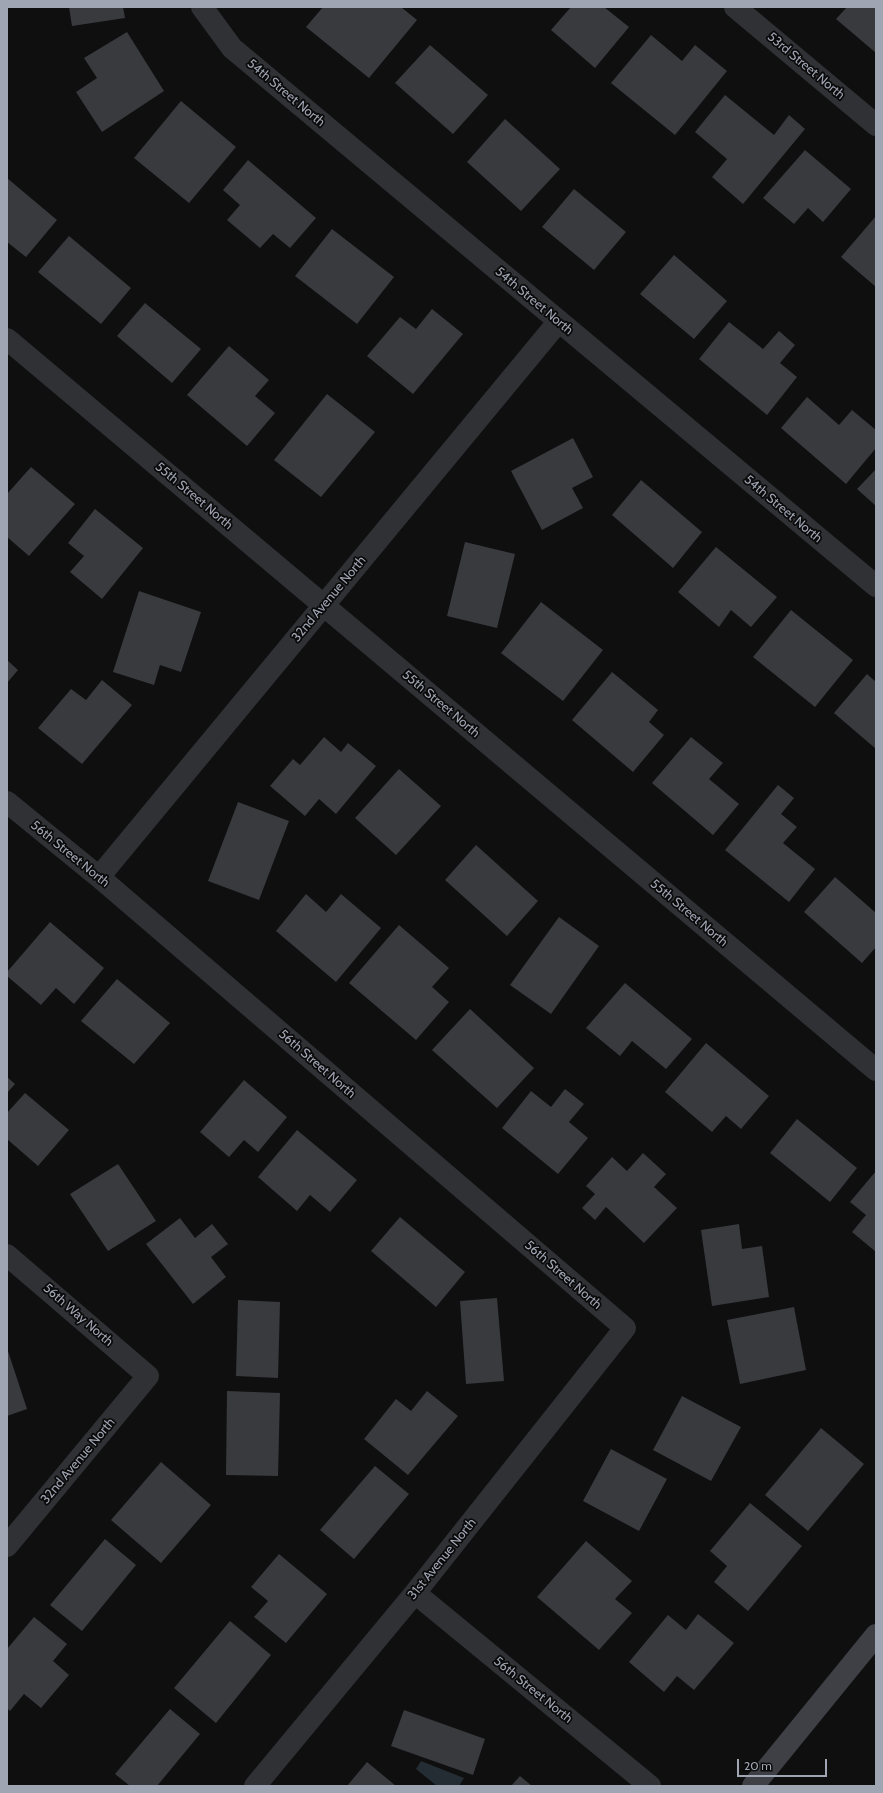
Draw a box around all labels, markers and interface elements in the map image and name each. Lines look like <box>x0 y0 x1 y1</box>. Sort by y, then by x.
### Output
street label: 53rd Street North <box>764 29 848 103</box>
street label: 54th Street North <box>244 56 328 130</box>
street label: 54th Street North <box>492 264 576 338</box>
street label: 55th Street North <box>152 459 236 533</box>
street label: 54th Street North <box>741 472 825 546</box>
street label: 32nd Avenue North <box>289 553 369 645</box>
street label: 55th Street North <box>399 667 483 741</box>
street label: 56th Street North <box>27 817 113 891</box>
street label: 55th Street North <box>647 876 731 950</box>
street label: 56th Street North <box>275 1026 359 1102</box>
street label: 56th Street North <box>521 1237 605 1313</box>
street label: 56th Way North <box>40 1280 116 1350</box>
street label: 32nd Avenue North <box>38 1415 118 1507</box>
street label: 31st Avenue North <box>405 1515 479 1603</box>
street label: 56th Street North <box>490 1653 576 1727</box>
scale bar <box>739 1751 829 1777</box>
text: 20 m <box>744 1758 772 1773</box>

